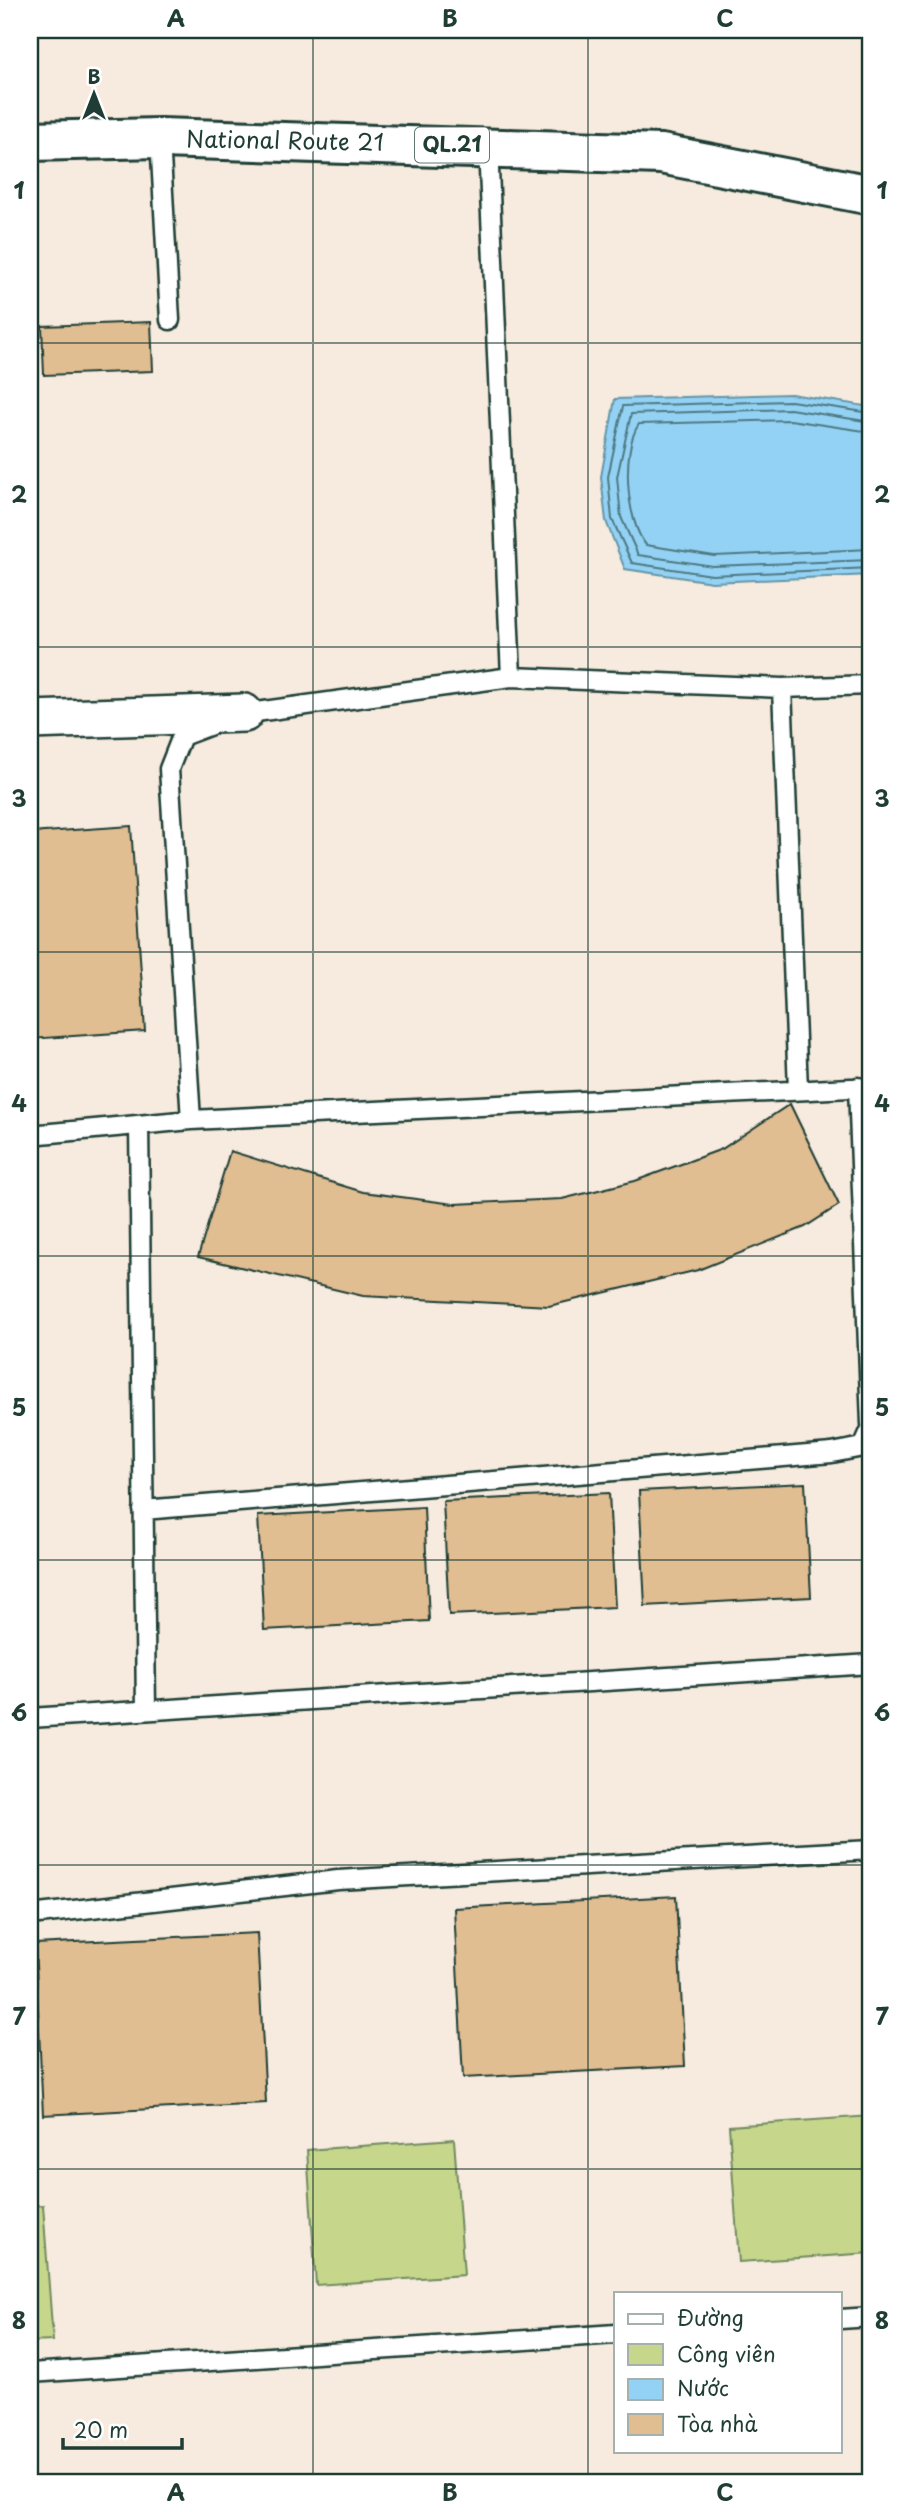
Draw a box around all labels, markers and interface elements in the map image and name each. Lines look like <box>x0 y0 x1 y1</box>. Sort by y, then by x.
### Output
text: A <box>167 0 185 35</box>
text: B <box>442 0 458 35</box>
text: C <box>716 0 734 35</box>
north arrow <box>60 60 130 130</box>
text: B <box>87 62 101 90</box>
street label: National Route 21 <box>186 120 384 159</box>
road number: QL.21 <box>415 128 489 162</box>
text: 1 <box>14 172 25 207</box>
text: 1 <box>877 172 888 207</box>
text: 2 <box>11 476 27 511</box>
text: 2 <box>874 476 890 511</box>
text: 3 <box>11 780 27 815</box>
text: 3 <box>874 780 890 815</box>
text: 4 <box>11 1085 27 1120</box>
text: 4 <box>874 1085 890 1120</box>
text: 5 <box>12 1389 26 1424</box>
text: 5 <box>875 1389 889 1424</box>
text: 6 <box>11 1694 27 1729</box>
text: 6 <box>874 1694 890 1729</box>
text: 7 <box>12 1998 26 2033</box>
text: 7 <box>875 1998 889 2033</box>
legend <box>614 2292 842 2452</box>
text: Đường <box>677 2301 744 2333</box>
text: 8 <box>12 2302 26 2337</box>
text: 8 <box>875 2302 889 2337</box>
text: Công viên <box>677 2337 776 2369</box>
text: Nước <box>677 2371 729 2403</box>
scale bar <box>63 2407 182 2451</box>
text: Tòa nhà <box>677 2407 757 2439</box>
text: 20 m <box>74 2413 128 2445</box>
text: A <box>167 2474 185 2509</box>
text: B <box>442 2474 458 2509</box>
text: C <box>716 2474 734 2509</box>

